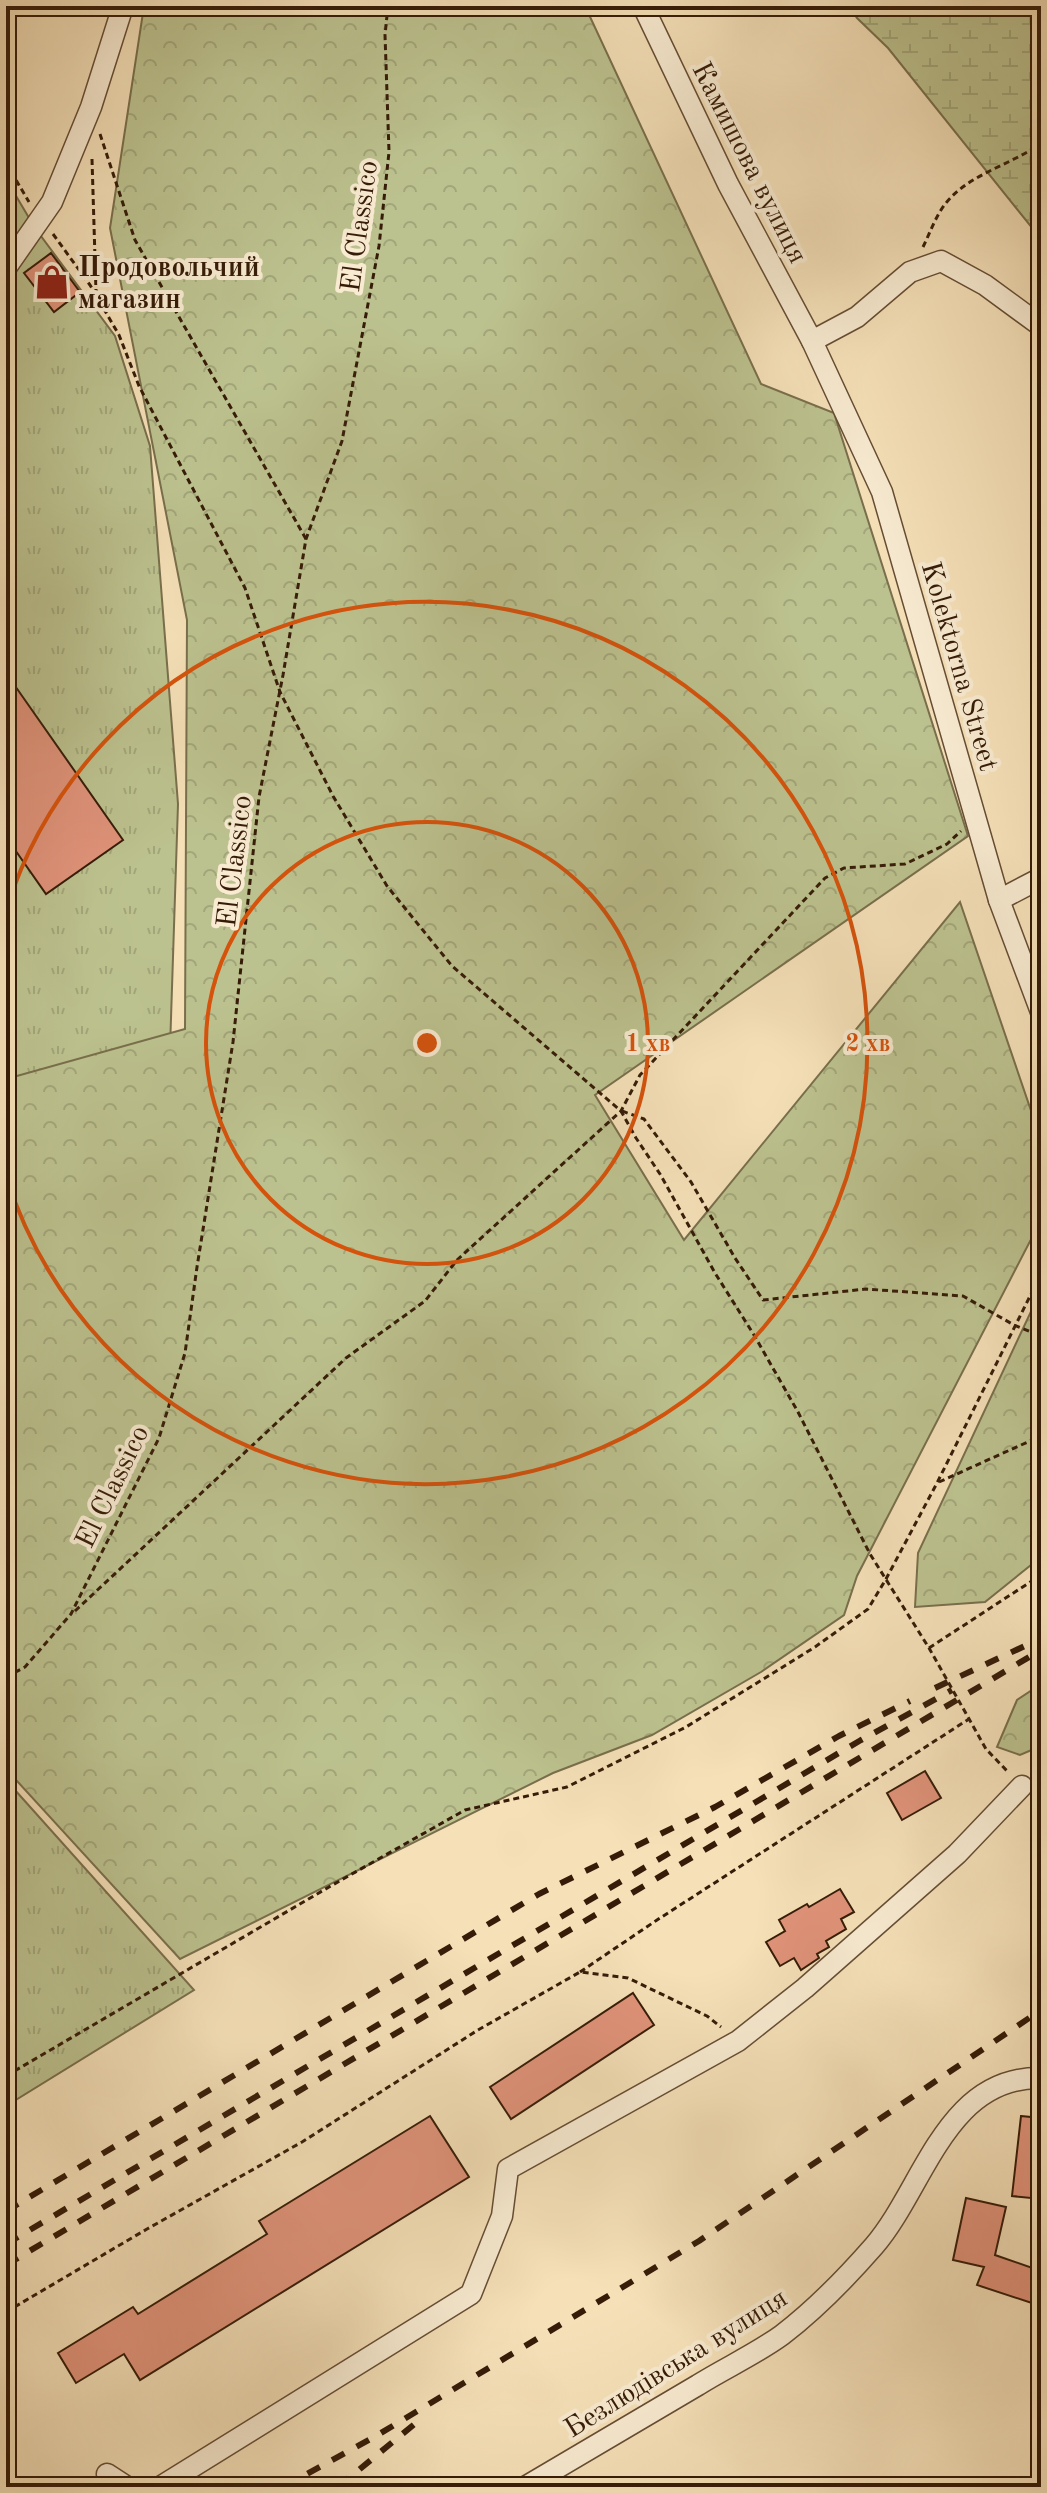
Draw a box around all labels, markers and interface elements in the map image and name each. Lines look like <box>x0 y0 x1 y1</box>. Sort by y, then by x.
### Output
street label: Камишова вулиця <box>686 58 811 268</box>
street label: El Classico <box>338 159 384 294</box>
place label: Продовольчий магазин <box>78 255 260 315</box>
shop icon: Продовольчий магазин <box>33 263 71 301</box>
street label: Kolektorna Street <box>915 559 1001 775</box>
street label: El Classico <box>214 794 258 929</box>
centre of rings <box>413 1029 441 1057</box>
text: 1 хв <box>625 1033 671 1057</box>
text: 2 хв <box>845 1033 891 1057</box>
street label: El Classico <box>72 1421 155 1553</box>
street label: Безлюдівська вулиця <box>560 2285 793 2444</box>

